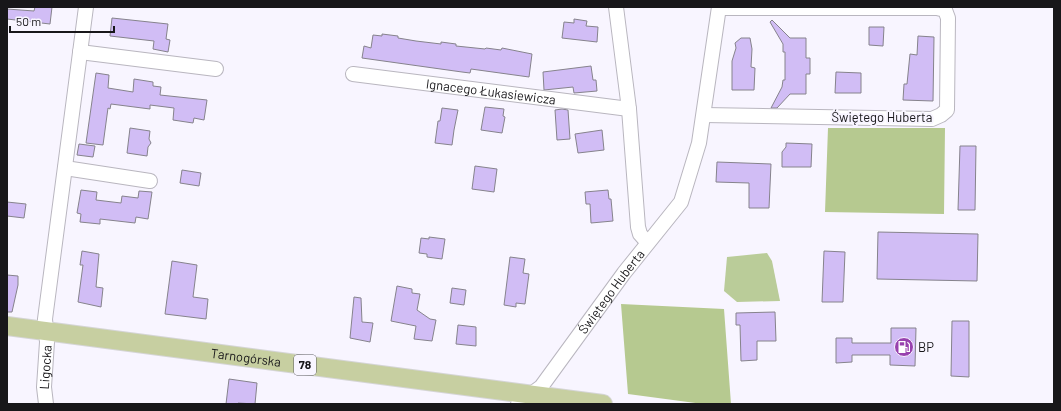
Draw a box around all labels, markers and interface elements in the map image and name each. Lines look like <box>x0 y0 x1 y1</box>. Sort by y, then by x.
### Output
scale bar <box>10 8 114 34</box>
text: 50 m <box>16 14 41 28</box>
street label: Ignacego Łukasiewicza <box>425 75 557 108</box>
street label: Świętego Huberta <box>832 109 932 125</box>
street label: Świętego Huberta <box>574 246 648 337</box>
fuel station icon: BP <box>893 336 915 358</box>
place label: BP <box>918 339 934 355</box>
street label: Ligocka <box>36 344 55 390</box>
street label: Tarnogórska <box>210 345 282 370</box>
road number: 78 <box>294 355 316 375</box>

